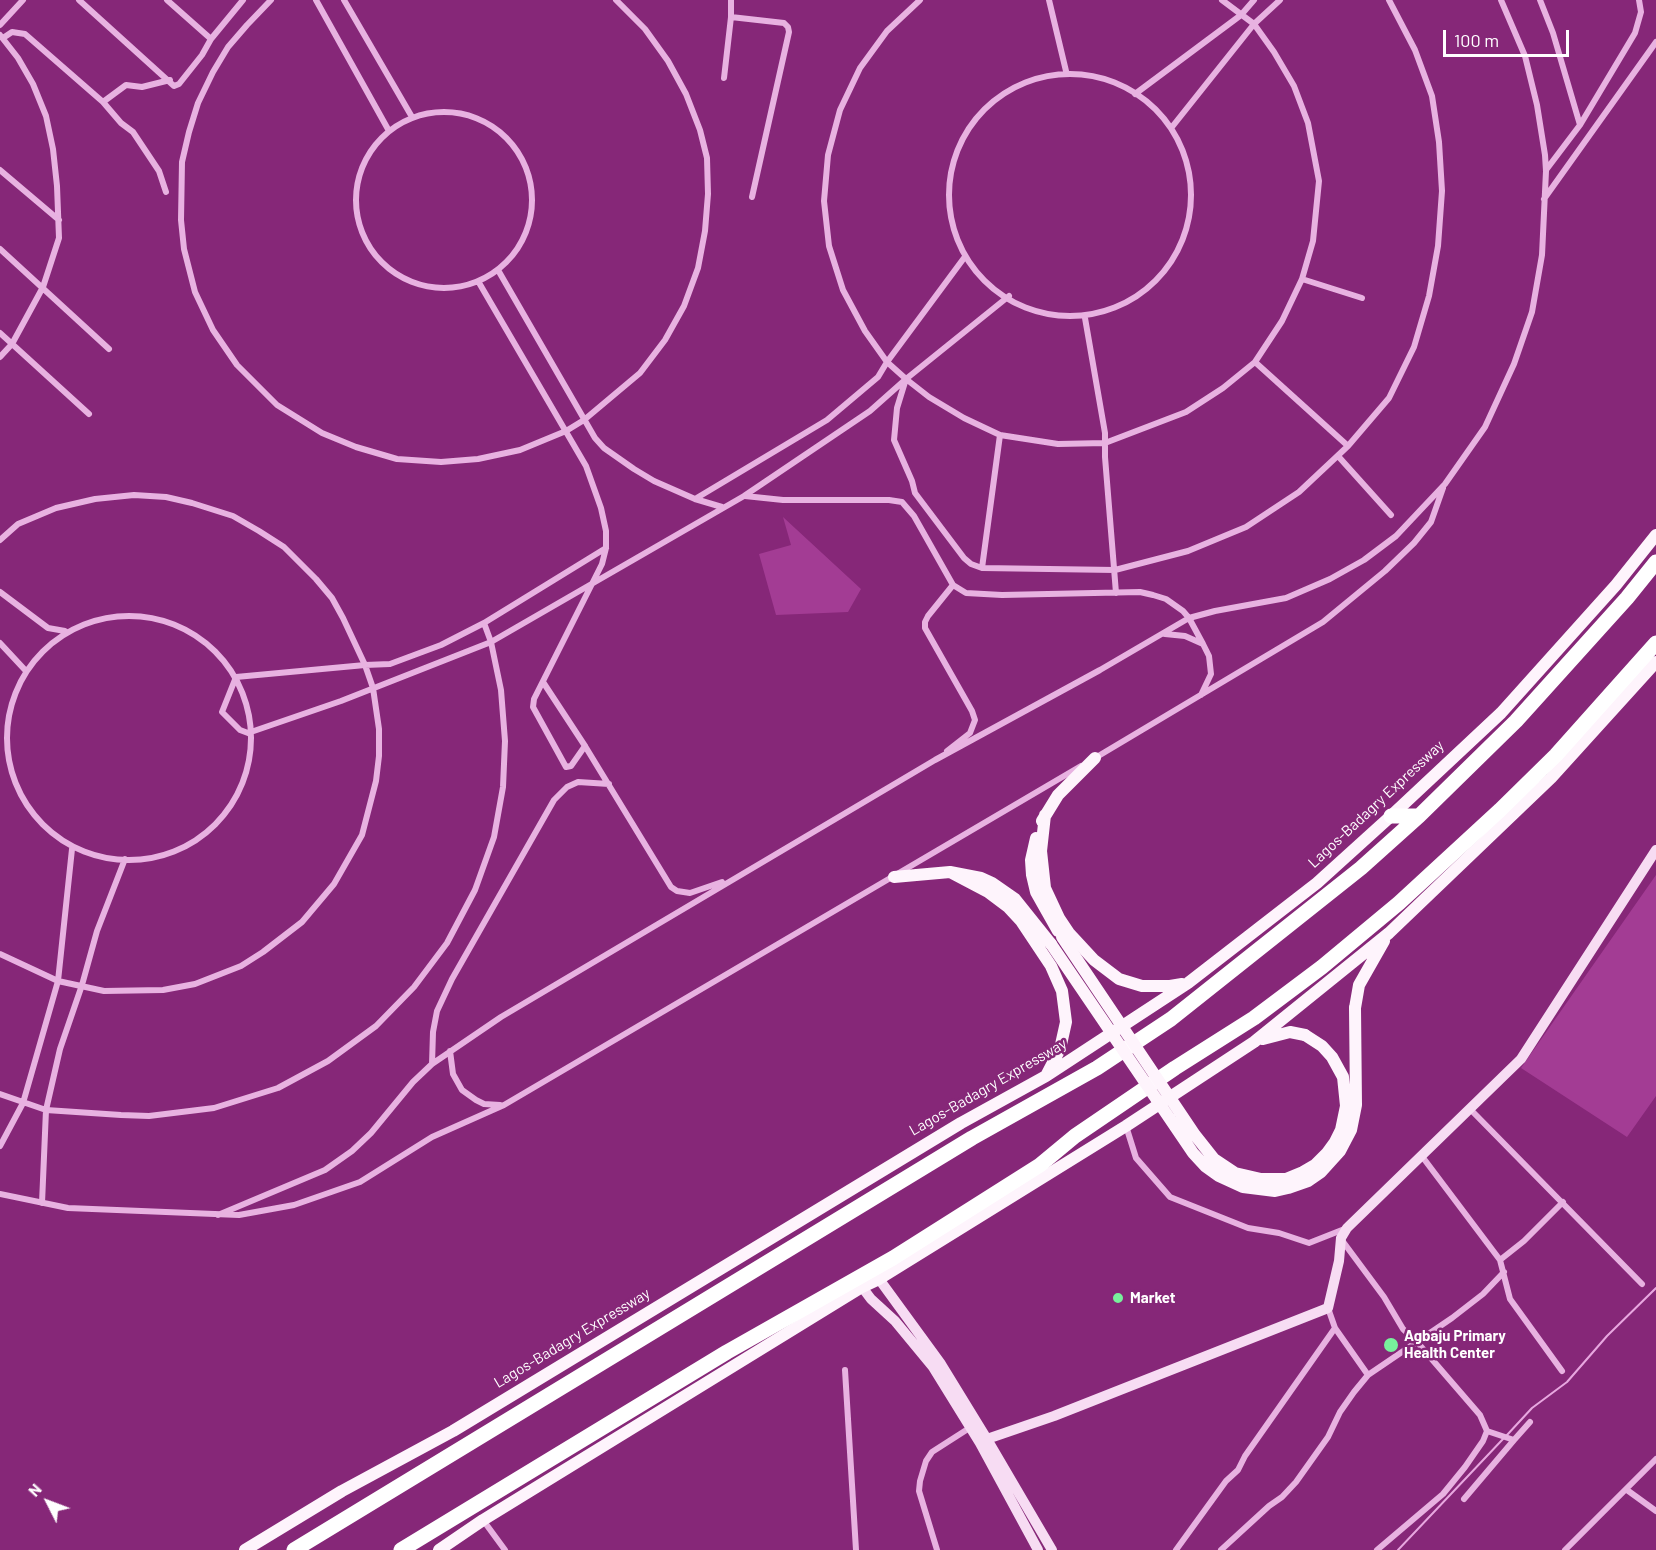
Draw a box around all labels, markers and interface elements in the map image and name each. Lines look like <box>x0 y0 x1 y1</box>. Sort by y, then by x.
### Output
scale bar <box>1446 18 1572 56</box>
text: 100 m <box>1454 29 1499 51</box>
street label: Lagos-Badagry Expressway <box>1304 736 1448 872</box>
street label: Lagos-Badagry Expressway <box>906 1035 1070 1139</box>
street label: Lagos-Badagry Expressway <box>491 1284 653 1392</box>
place label: Market <box>1130 1289 1175 1307</box>
marker: Market <box>1111 1291 1125 1305</box>
place label: Agbaju Primary Health Center <box>1404 1327 1506 1362</box>
marker: Agbaju Primary Health Center <box>1382 1336 1400 1354</box>
north arrow <box>18 1472 78 1532</box>
text: N <box>24 1479 45 1500</box>

